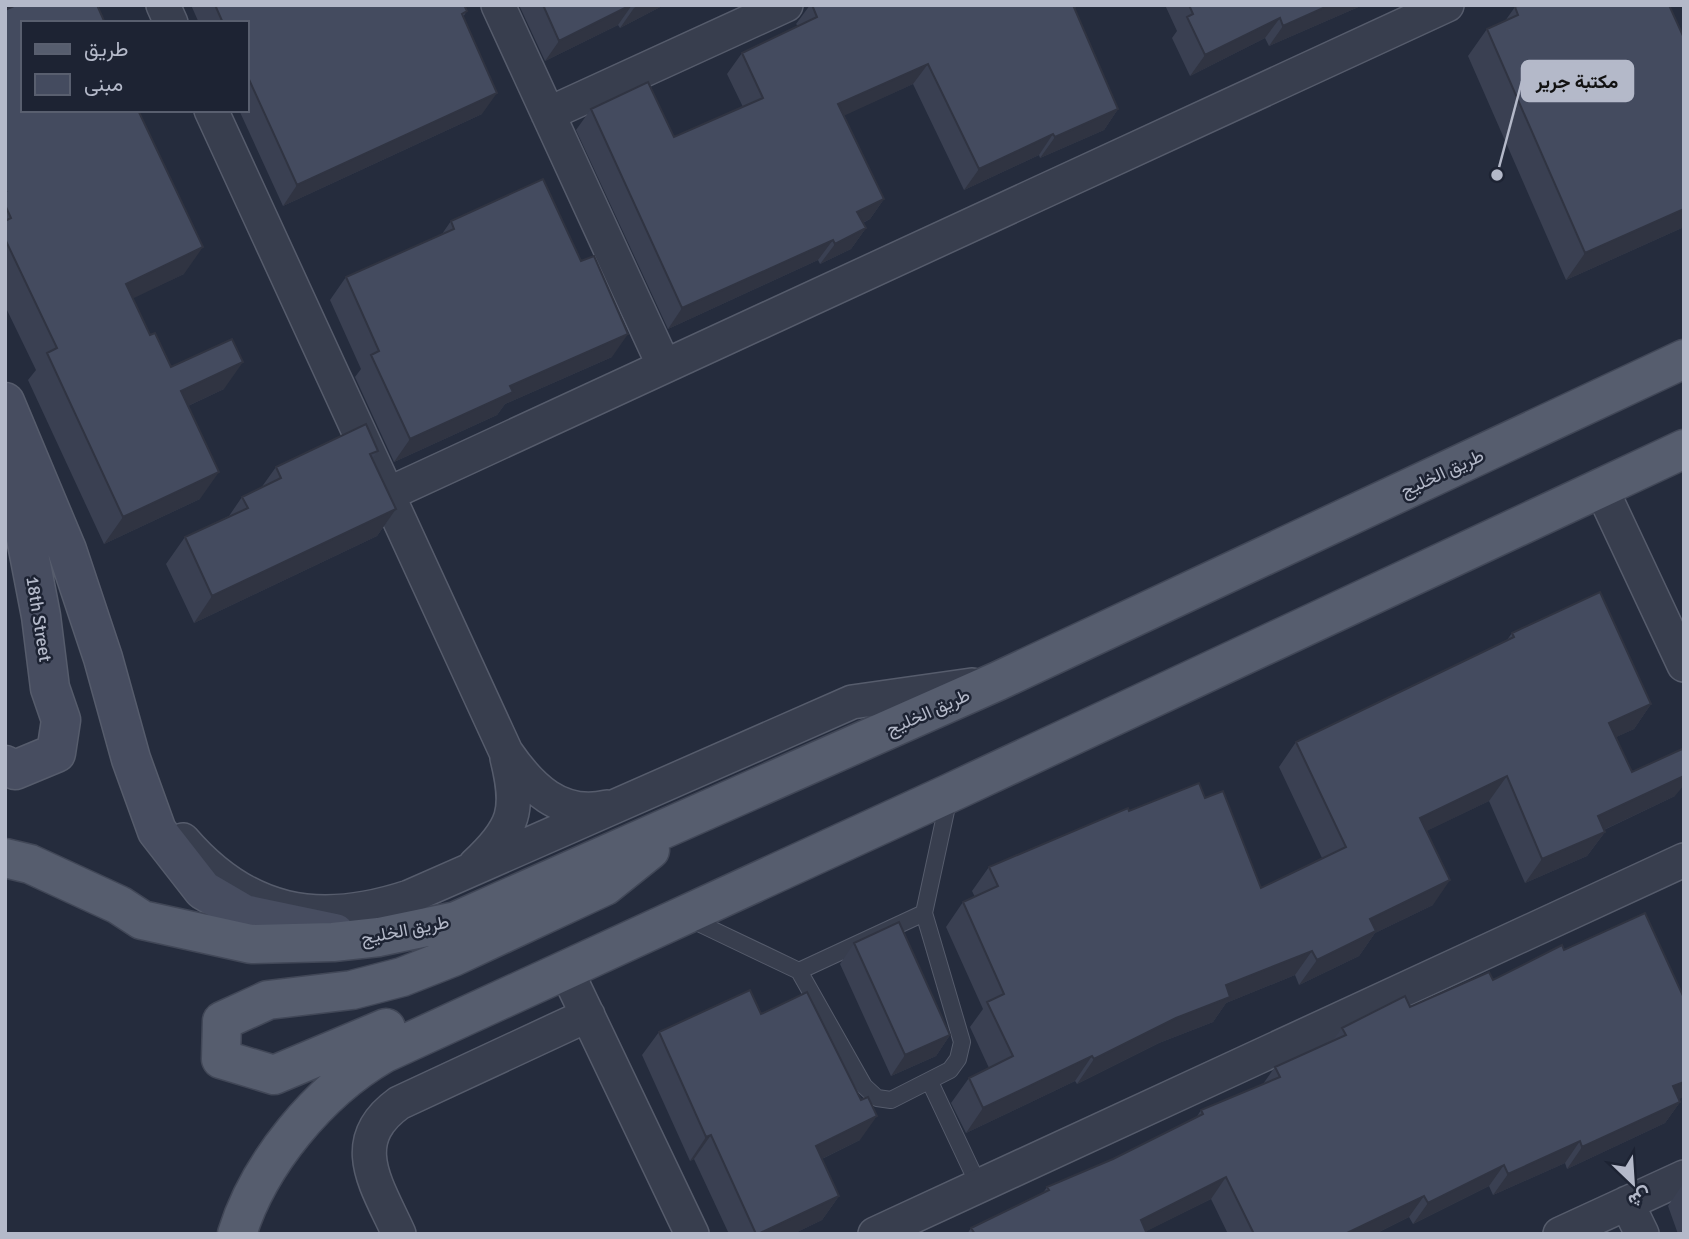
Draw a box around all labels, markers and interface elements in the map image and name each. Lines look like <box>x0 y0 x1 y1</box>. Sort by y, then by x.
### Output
legend <box>21 21 248 112</box>
text: طريق <box>84 36 129 62</box>
callout: مكتبة جرير <box>1522 61 1633 101</box>
text: مكتبة جرير <box>1535 70 1618 94</box>
text: مبنى <box>84 71 123 97</box>
street label: طريق الخليج <box>1397 444 1488 503</box>
street label: 18th Street <box>21 575 57 663</box>
street label: طريق الخليج <box>883 684 974 741</box>
street label: طريق الخليج <box>359 911 451 950</box>
north arrow <box>1598 1148 1668 1218</box>
text: ش <box>1624 1182 1655 1213</box>

